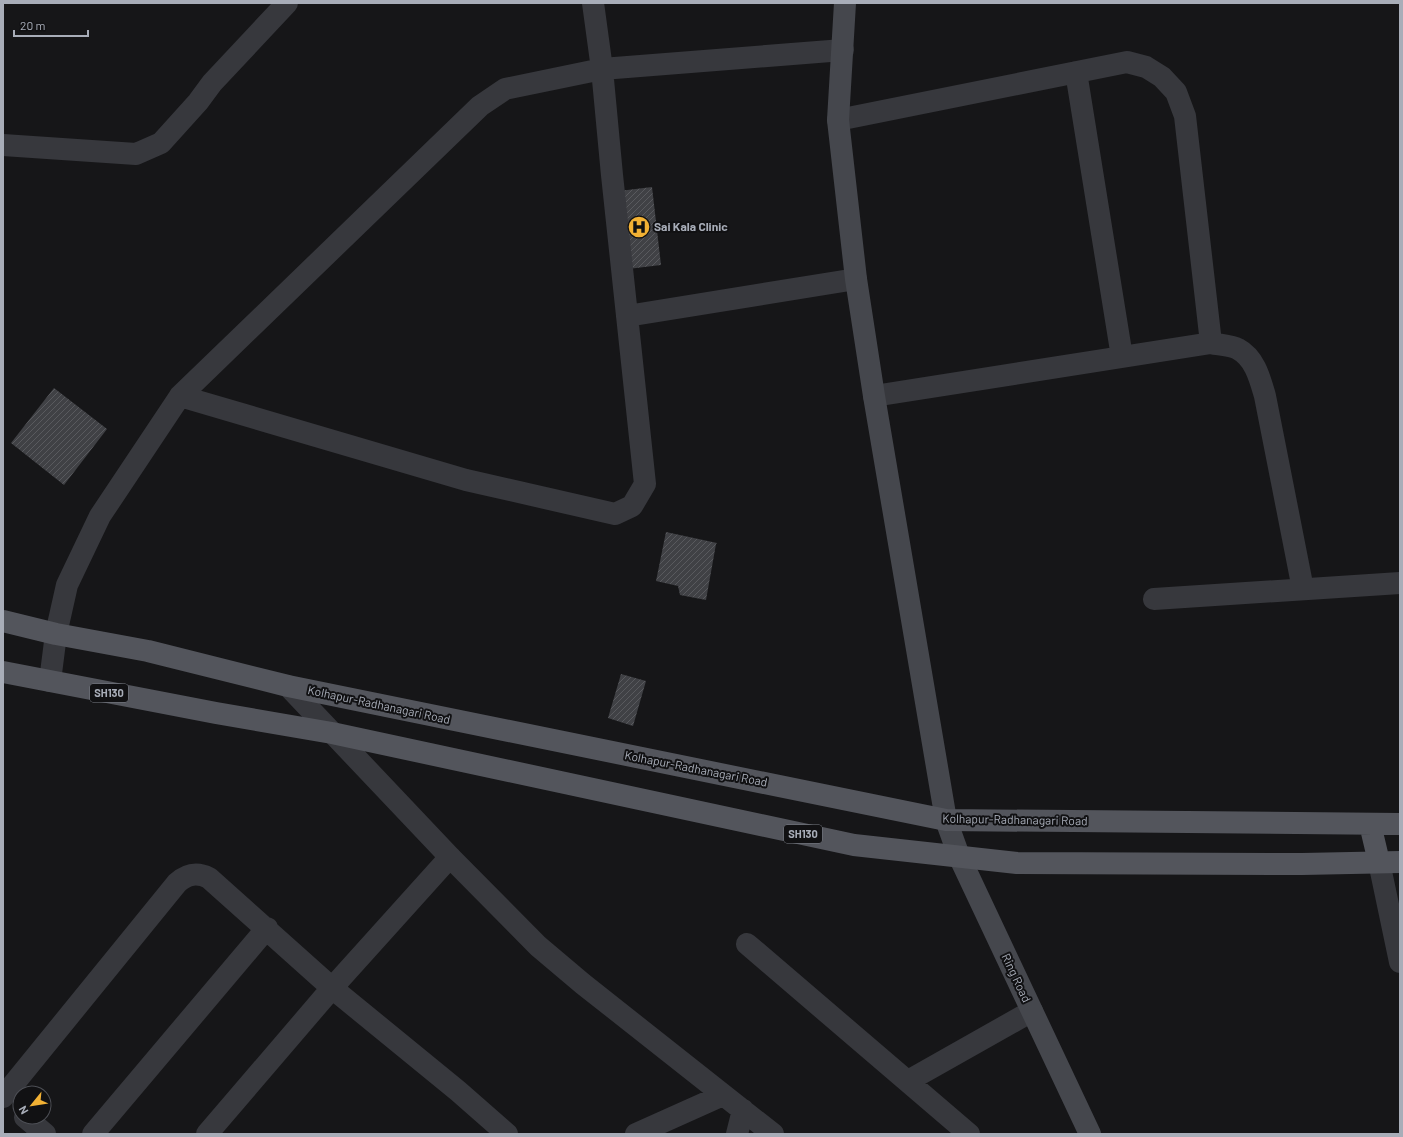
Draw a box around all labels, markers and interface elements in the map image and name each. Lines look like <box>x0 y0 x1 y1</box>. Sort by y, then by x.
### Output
scale bar <box>14 12 88 38</box>
text: 20 m <box>20 18 46 32</box>
hospital icon: Sai Kala Clinic <box>626 214 652 240</box>
place label: Sai Kala Clinic <box>654 219 728 233</box>
street label: Kolhapur-Radhanagari Road <box>307 682 452 726</box>
road number: SH130 <box>90 684 128 702</box>
street label: Kolhapur-Radhanagari Road <box>624 747 769 789</box>
street label: Kolhapur-Radhanagari Road <box>942 811 1088 827</box>
road number: SH130 <box>784 825 822 843</box>
street label: Ring Road <box>1000 951 1034 1004</box>
north arrow <box>12 1085 52 1125</box>
text: N <box>15 1104 30 1117</box>

